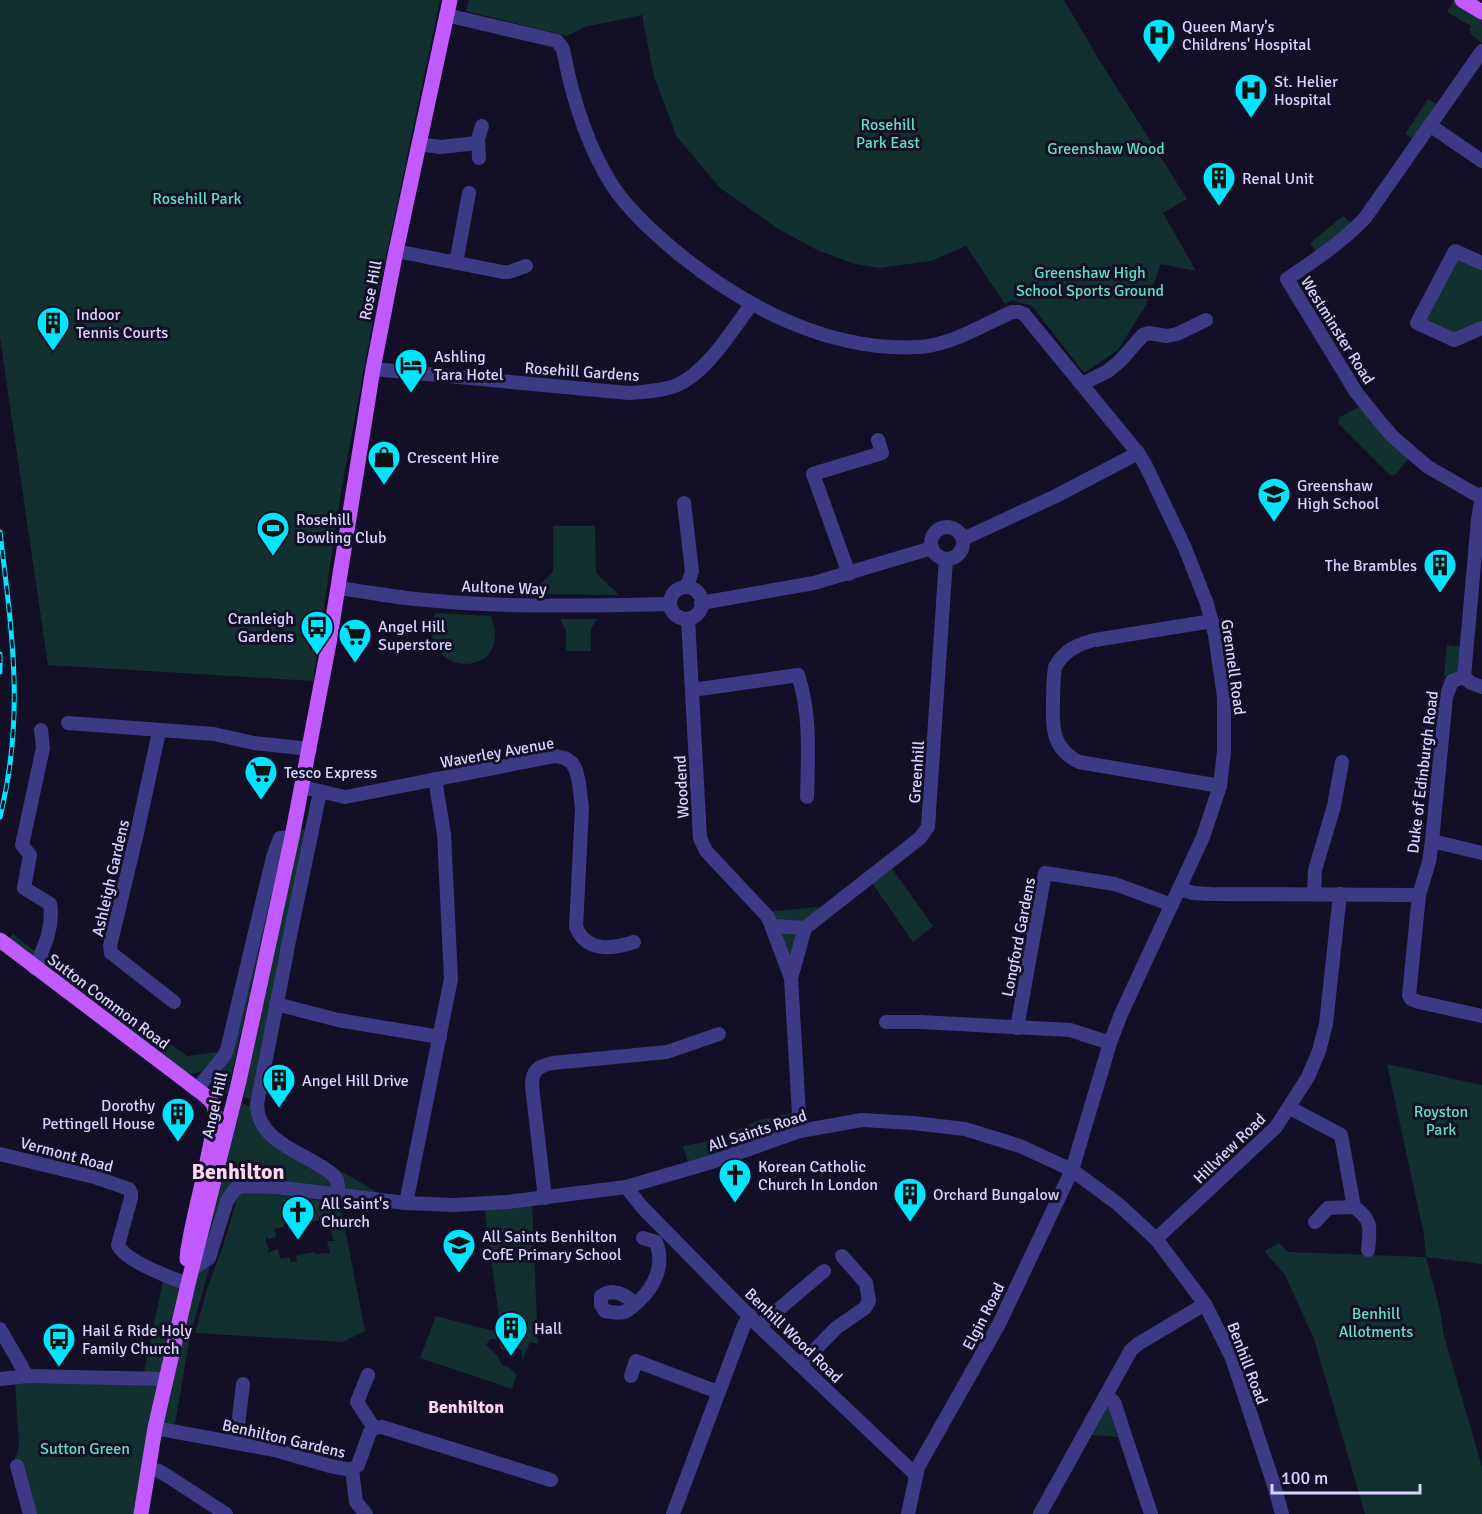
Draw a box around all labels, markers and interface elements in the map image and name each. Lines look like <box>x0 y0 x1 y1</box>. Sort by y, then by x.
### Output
hospital icon: Queen Mary's Childrens' Hospital <box>1141 17 1177 64</box>
place label: Queen Mary's Childrens' Hospital <box>1182 17 1311 55</box>
hospital icon: St. Helier Hospital <box>1233 72 1269 119</box>
place label: St. Helier Hospital <box>1274 72 1338 110</box>
park label: Rosehill Park East <box>856 115 920 153</box>
park label: Greenshaw Wood <box>1047 139 1165 159</box>
building icon: Renal Unit <box>1201 160 1237 207</box>
place label: Renal Unit <box>1242 169 1314 189</box>
park label: Rosehill Park <box>152 189 242 209</box>
street label: Rose Hill <box>355 258 387 322</box>
park label: Greenshaw High School Sports Ground <box>1016 263 1164 301</box>
street label: Westminster Road <box>1296 273 1378 388</box>
building icon: Indoor Tennis Courts <box>35 305 71 352</box>
place label: Indoor Tennis Courts <box>76 305 168 343</box>
hotel icon: Ashling Tara Hotel <box>393 347 429 394</box>
place label: Ashling Tara Hotel <box>434 347 504 385</box>
street label: Rosehill Gardens <box>524 358 640 386</box>
shop icon: Crescent Hire <box>366 439 402 486</box>
place label: Crescent Hire <box>407 448 499 468</box>
school or university icon: Greenshaw High School <box>1256 476 1292 523</box>
place label: Greenshaw High School <box>1297 476 1380 514</box>
sports icon: Rosehill Bowling Club <box>255 510 291 557</box>
place label: Rosehill Bowling Club <box>296 510 386 548</box>
building icon: The Brambles <box>1422 547 1458 594</box>
place label: The Brambles <box>1325 556 1417 576</box>
street label: Aultone Way <box>461 577 547 599</box>
place label: Cranleigh Gardens <box>228 609 294 647</box>
bus stop icon: Cranleigh Gardens <box>299 609 335 656</box>
supermarket icon: Angel Hill Superstore <box>337 617 373 664</box>
place label: Angel Hill Superstore <box>378 617 452 655</box>
street label: Grennell Road <box>1216 618 1250 716</box>
street label: Duke of Edinburgh Road <box>1403 690 1443 855</box>
street label: Waverley Avenue <box>439 733 556 773</box>
street label: Greenhill <box>905 740 929 804</box>
supermarket icon: Tesco Express <box>243 754 279 801</box>
street label: Woodend <box>670 755 694 819</box>
place label: Tesco Express <box>284 763 377 783</box>
street label: Ashleigh Gardens <box>88 818 134 939</box>
street label: Longford Gardens <box>998 876 1040 999</box>
street label: Sutton Common Road <box>43 949 173 1054</box>
building icon: Angel Hill Drive <box>261 1062 297 1109</box>
street label: Angel Hill <box>198 1070 232 1140</box>
place label: Angel Hill Drive <box>302 1071 409 1091</box>
place label: Dorothy Pettingell House <box>42 1096 156 1134</box>
building icon: Dorothy Pettingell House <box>160 1096 196 1143</box>
park label: Royston Park <box>1414 1102 1468 1140</box>
street label: All Saints Road <box>705 1106 809 1156</box>
street label: Hillview Road <box>1189 1109 1270 1188</box>
street label: Vermont Road <box>18 1133 115 1177</box>
church icon: Korean Catholic Church In London <box>717 1157 753 1204</box>
place label: Korean Catholic Church In London <box>758 1157 878 1195</box>
district label: Benhilton <box>191 1158 285 1185</box>
building icon: Orchard Bungalow <box>892 1176 928 1223</box>
place label: Orchard Bungalow <box>933 1185 1060 1205</box>
church icon: All Saint's Church <box>280 1194 316 1241</box>
place label: All Saint's Church <box>321 1194 389 1232</box>
school or university icon: All Saints Benhilton CofE Primary School <box>441 1227 477 1274</box>
place label: All Saints Benhilton CofE Primary School <box>482 1227 622 1265</box>
street label: Elgin Road <box>958 1279 1009 1353</box>
street label: Benhill Wood Road <box>740 1284 846 1387</box>
park label: Benhill Allotments <box>1339 1304 1413 1342</box>
building icon: Hall <box>493 1310 529 1357</box>
place label: Hall <box>534 1319 562 1339</box>
street label: Benhill Road <box>1222 1319 1272 1407</box>
bus stop icon: Hail & Ride Holy Family Church <box>41 1321 77 1368</box>
place label: Hail & Ride Holy Family Church <box>82 1321 193 1359</box>
district label: Benhilton <box>428 1396 504 1418</box>
street label: Benhilton Gardens <box>220 1415 348 1463</box>
park label: Sutton Green <box>40 1439 130 1459</box>
scale bar <box>1272 1457 1420 1495</box>
text: 100 m <box>1281 1467 1328 1489</box>

